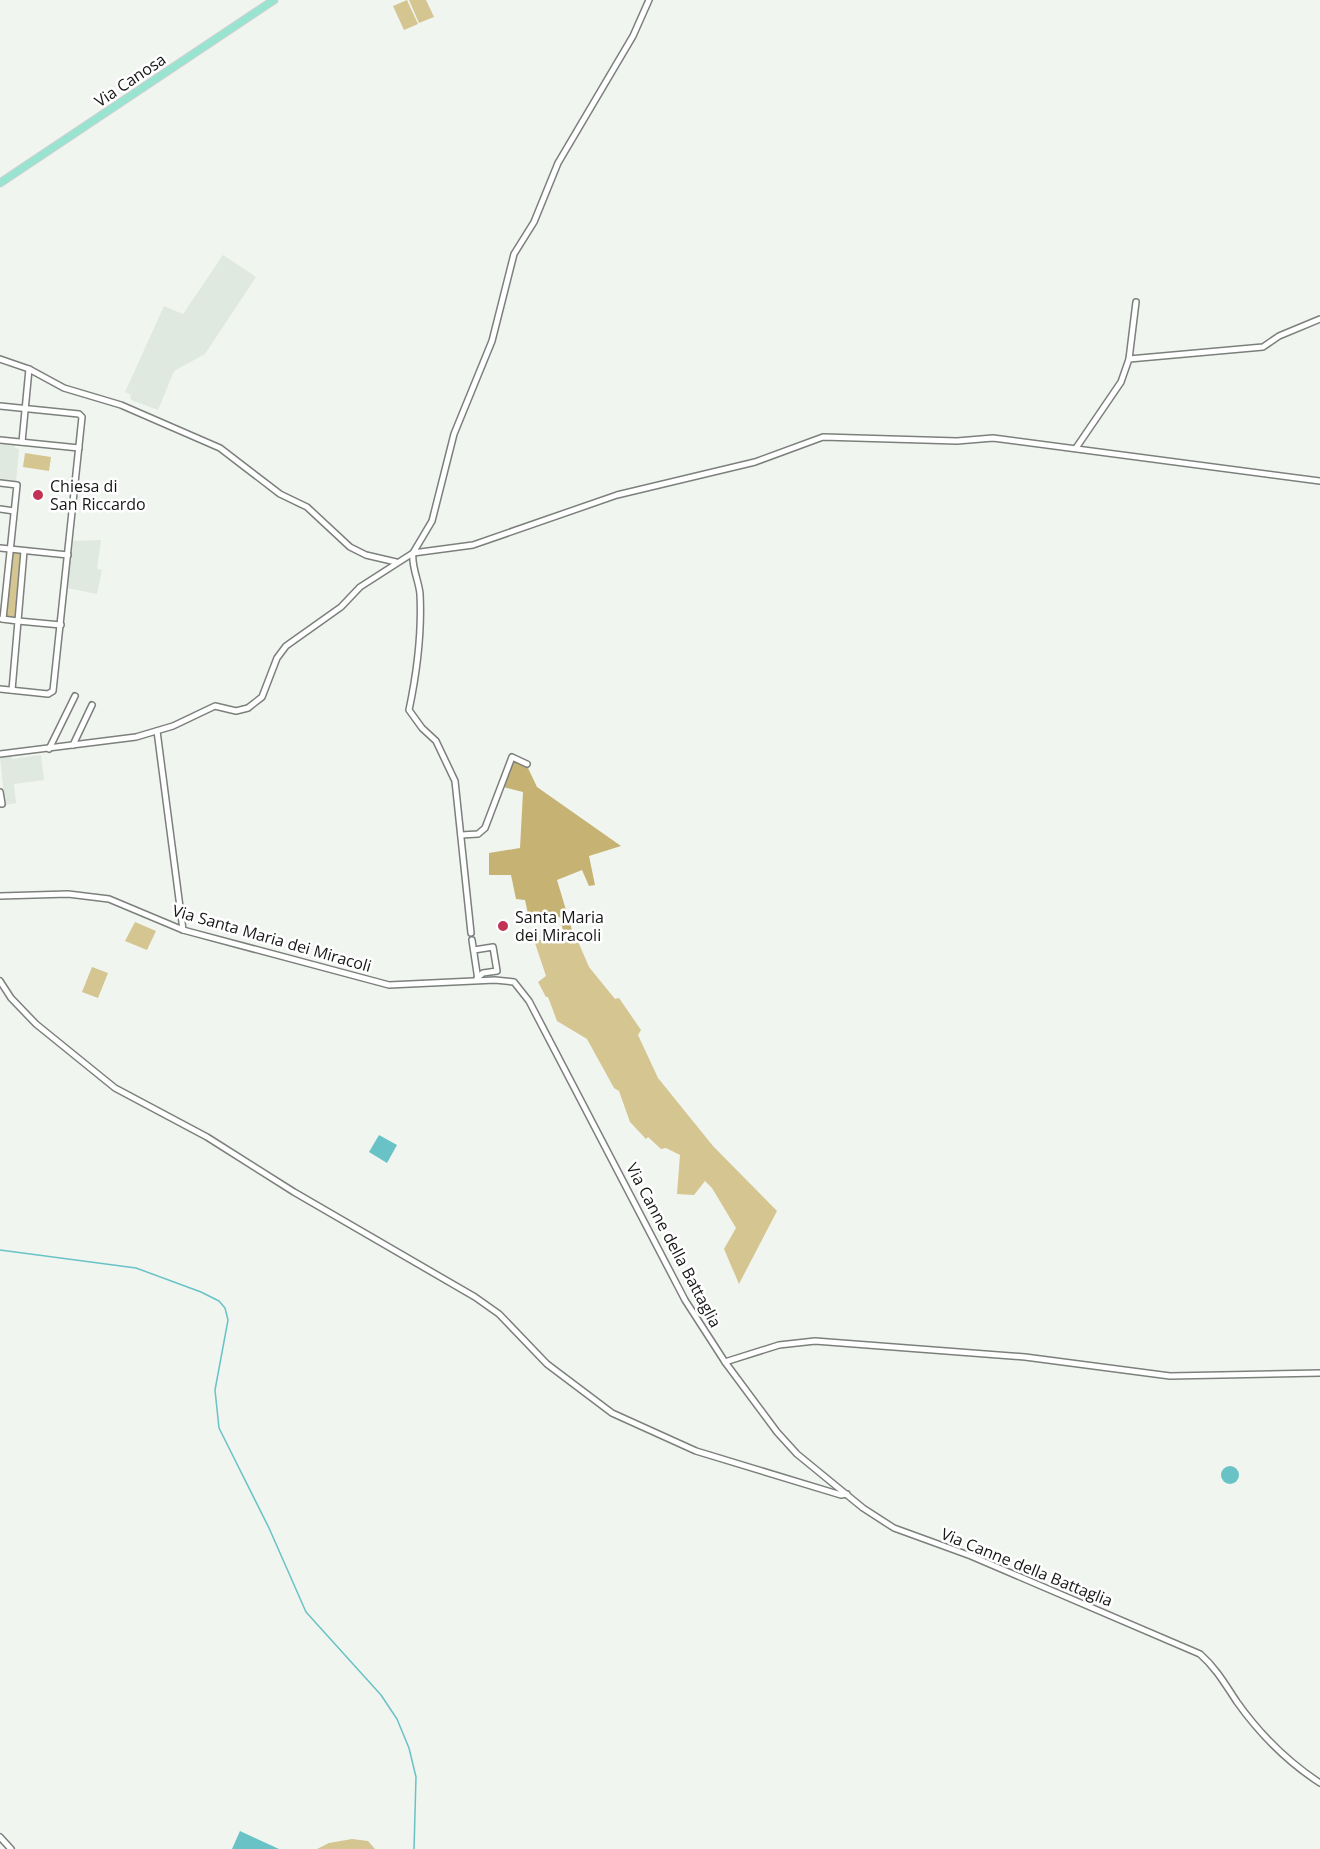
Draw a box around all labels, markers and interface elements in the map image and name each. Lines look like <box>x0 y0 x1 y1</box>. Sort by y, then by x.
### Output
street label: Via Canosa <box>90 48 170 112</box>
place label: Chiesa di San Riccardo <box>50 475 146 515</box>
marker: Chiesa di San Riccardo <box>31 488 45 502</box>
street label: Via Santa Maria dei Miracoli <box>170 899 374 977</box>
place label: Santa Maria dei Miracoli <box>515 906 604 946</box>
marker: Santa Maria dei Miracoli <box>496 919 510 933</box>
street label: Via Canne della Battaglia <box>621 1159 727 1331</box>
street label: Via Canne della Battaglia <box>938 1522 1116 1612</box>

